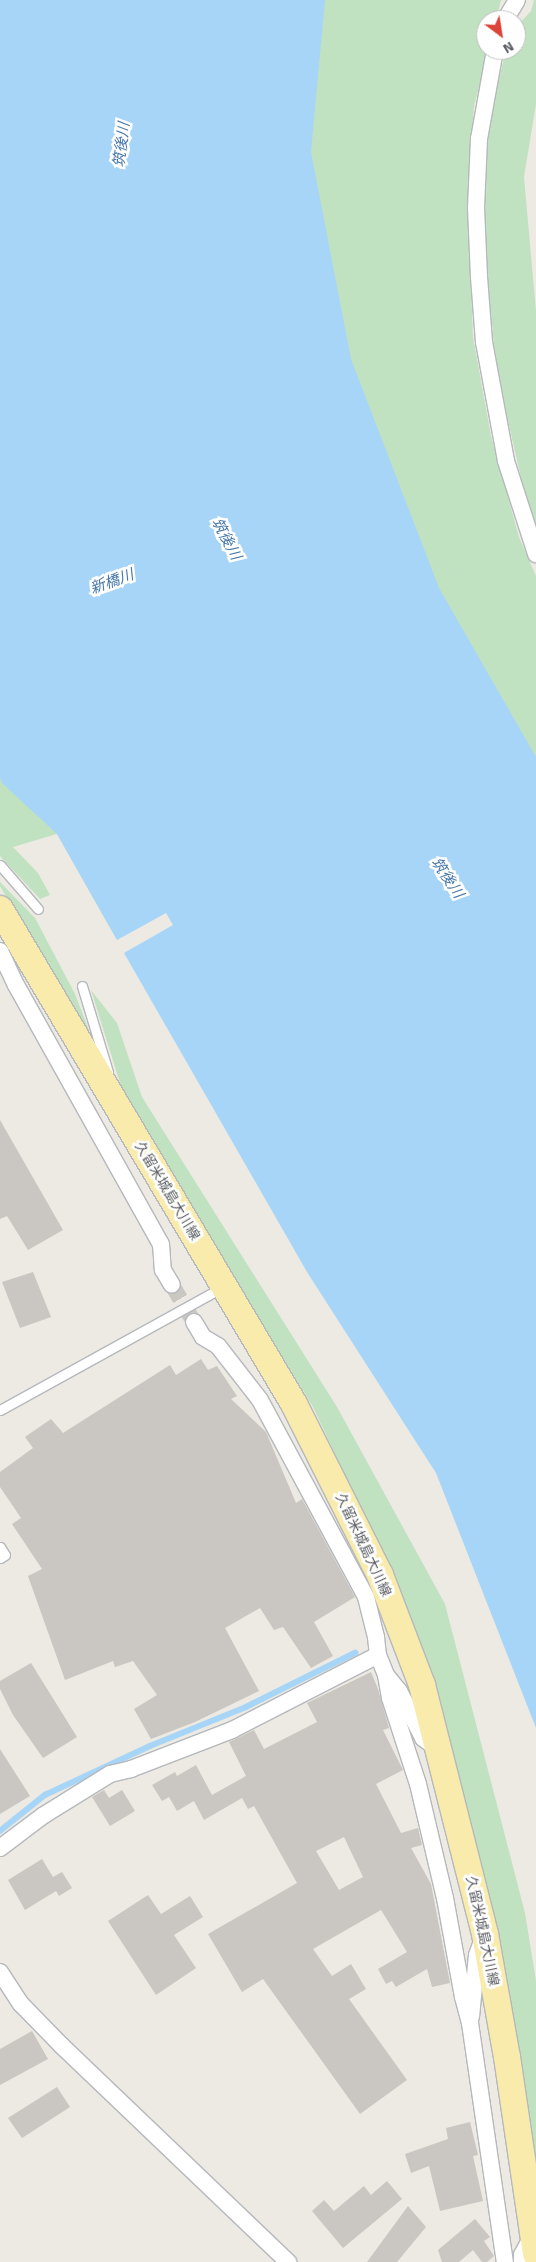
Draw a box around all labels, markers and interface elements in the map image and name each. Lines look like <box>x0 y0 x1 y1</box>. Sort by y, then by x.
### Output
north arrow <box>476 10 526 60</box>
text: N <box>500 38 517 57</box>
water label: 筑後川 <box>110 122 134 168</box>
water label: 筑後川 <box>207 515 245 563</box>
water label: 新橋川 <box>88 566 136 598</box>
water label: 筑後川 <box>427 854 467 902</box>
street label: 久留米城島大川線 <box>131 1139 203 1243</box>
street label: 久留米城島大川線 <box>332 1491 394 1599</box>
street label: 久留米城島大川線 <box>462 1874 502 1988</box>

